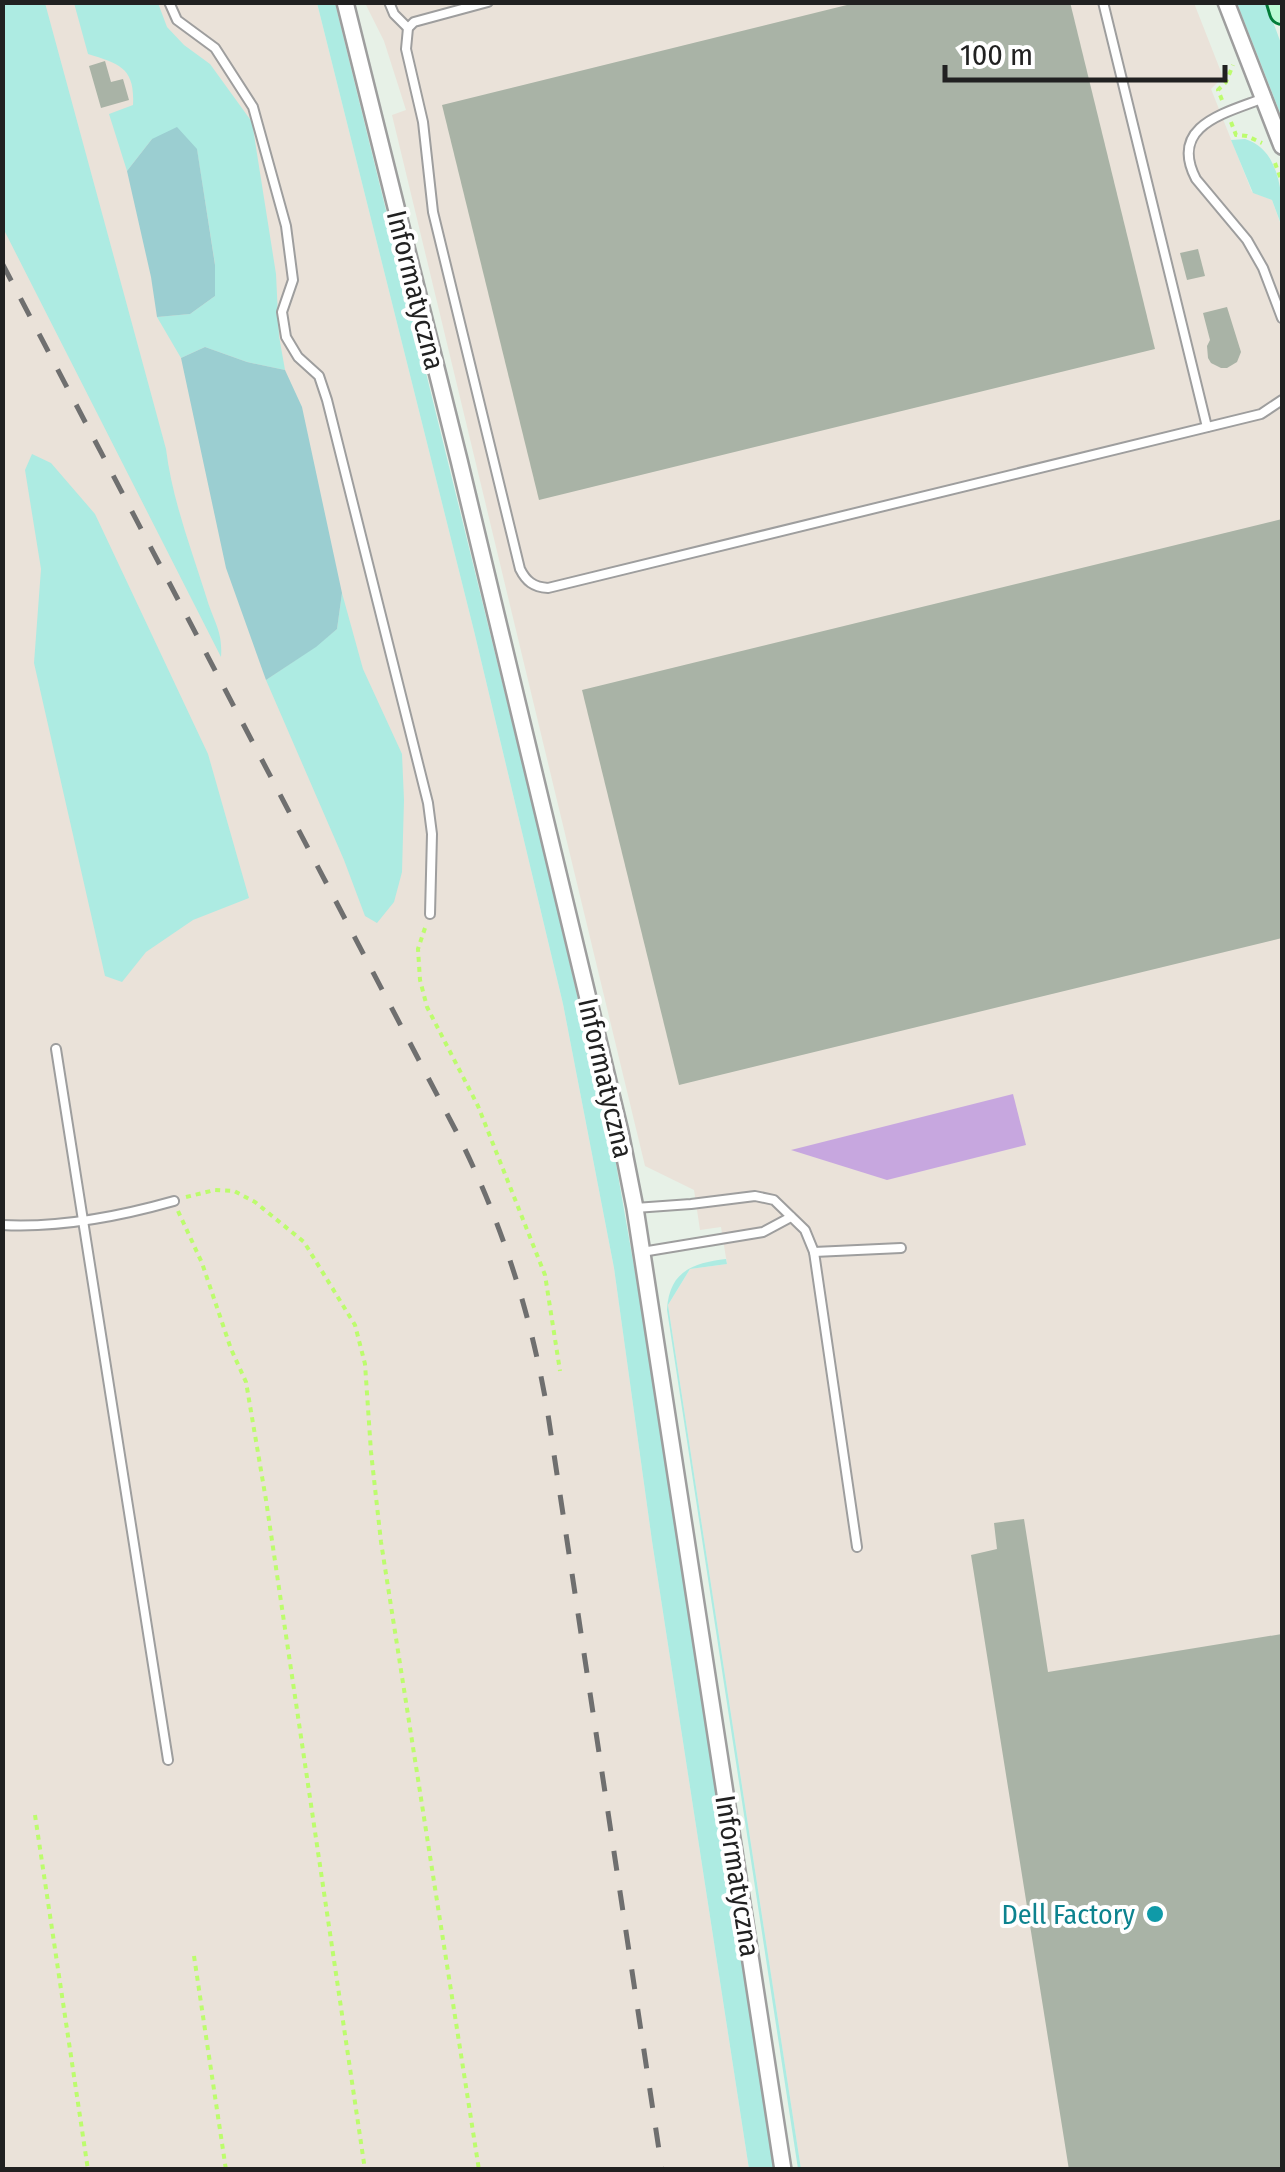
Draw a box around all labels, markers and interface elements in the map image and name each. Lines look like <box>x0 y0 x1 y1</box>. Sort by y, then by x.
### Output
scale bar <box>945 20 1225 82</box>
text: 100 m <box>960 37 1033 73</box>
street label: Informatyczna <box>380 207 451 373</box>
street label: Informatyczna <box>571 995 640 1161</box>
street label: Informatyczna <box>708 1793 767 1959</box>
place label: Dell Factory <box>1002 1898 1136 1931</box>
marker: Dell Factory <box>1144 1903 1166 1925</box>

